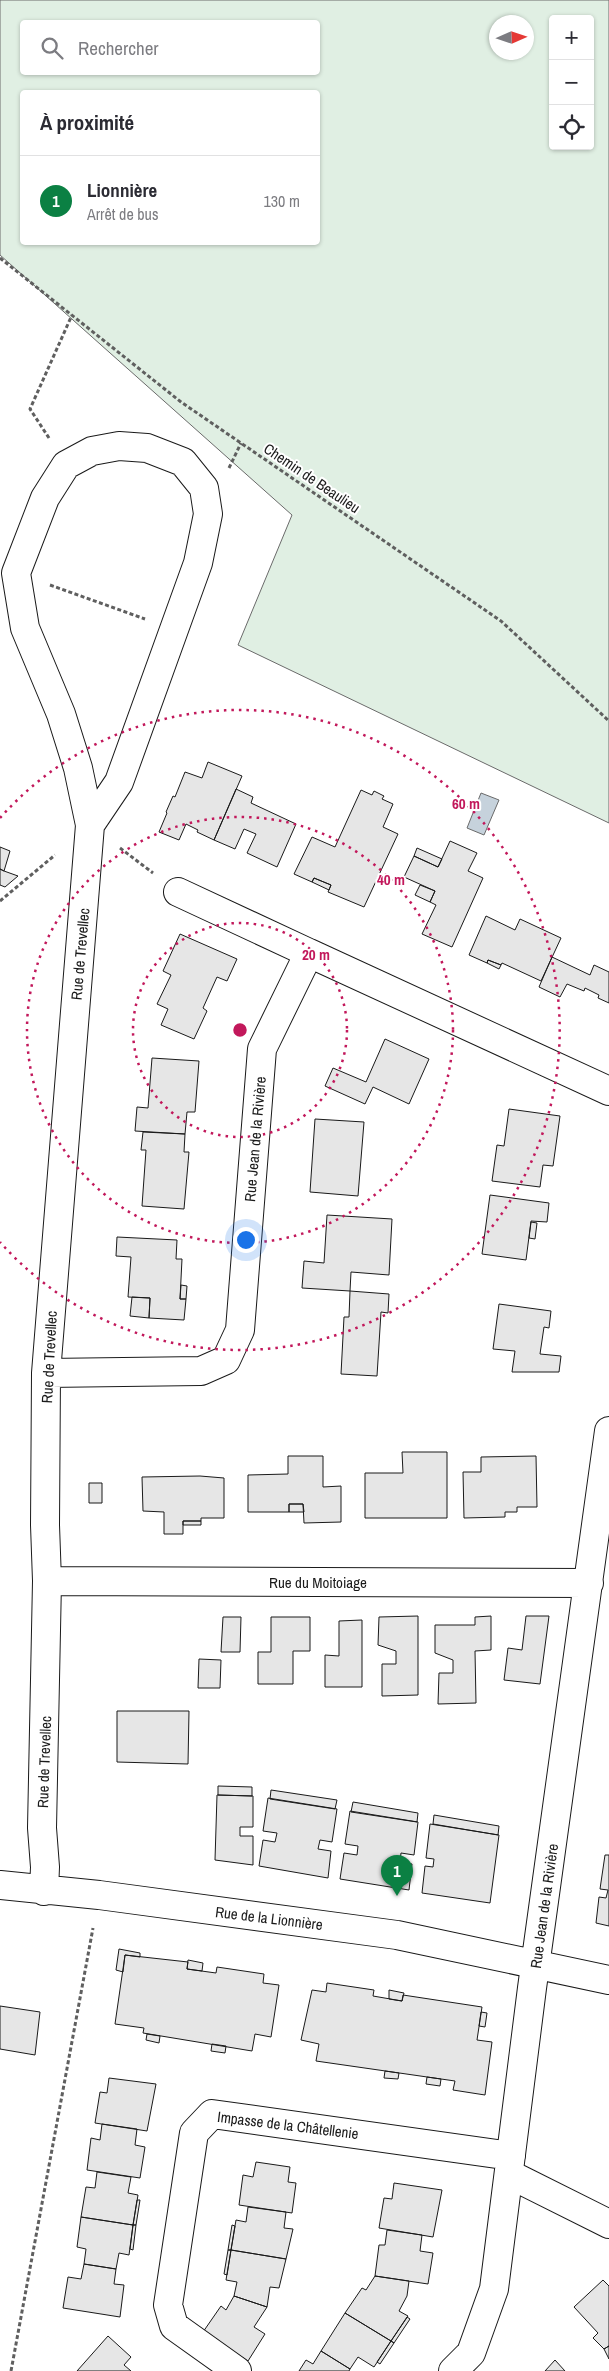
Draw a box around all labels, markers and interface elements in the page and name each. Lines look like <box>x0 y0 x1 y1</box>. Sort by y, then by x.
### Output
north arrow <box>489 15 534 60</box>
map controls <box>549 15 594 150</box>
button: + <box>549 15 594 60</box>
search box <box>20 20 320 75</box>
icon: search <box>38 34 66 62</box>
text: Rechercher <box>78 35 159 61</box>
button: − <box>549 60 594 105</box>
button: locate <box>549 105 594 150</box>
text: À proximité <box>40 108 134 137</box>
text: Lionnière <box>87 177 157 203</box>
text: 1 <box>52 190 60 212</box>
text: 130 m <box>264 190 300 212</box>
text: Arrêt de bus <box>87 203 158 225</box>
street label: Chemin de Beaulieu <box>260 438 364 518</box>
text: 60 m <box>452 793 480 814</box>
text: 40 m <box>377 869 405 890</box>
street label: Rue de Trevellec <box>66 907 94 1001</box>
text: 20 m <box>302 944 330 965</box>
centre of rings <box>231 1021 249 1039</box>
street label: Rue Jean de la Rivière <box>239 1075 271 1203</box>
your location <box>233 1227 259 1253</box>
street label: Rue de Trevellec <box>36 1310 62 1404</box>
street label: Rue du Moitoiage <box>269 1572 367 1593</box>
street label: Rue de Trevellec <box>32 1716 56 1808</box>
street label: Rue Jean de la Rivière <box>525 1842 563 1970</box>
pin: 1 <box>381 1855 413 1896</box>
street label: Rue de la Lionnière <box>214 1901 324 1935</box>
street label: Impasse de la Châtellenie <box>216 2106 360 2144</box>

